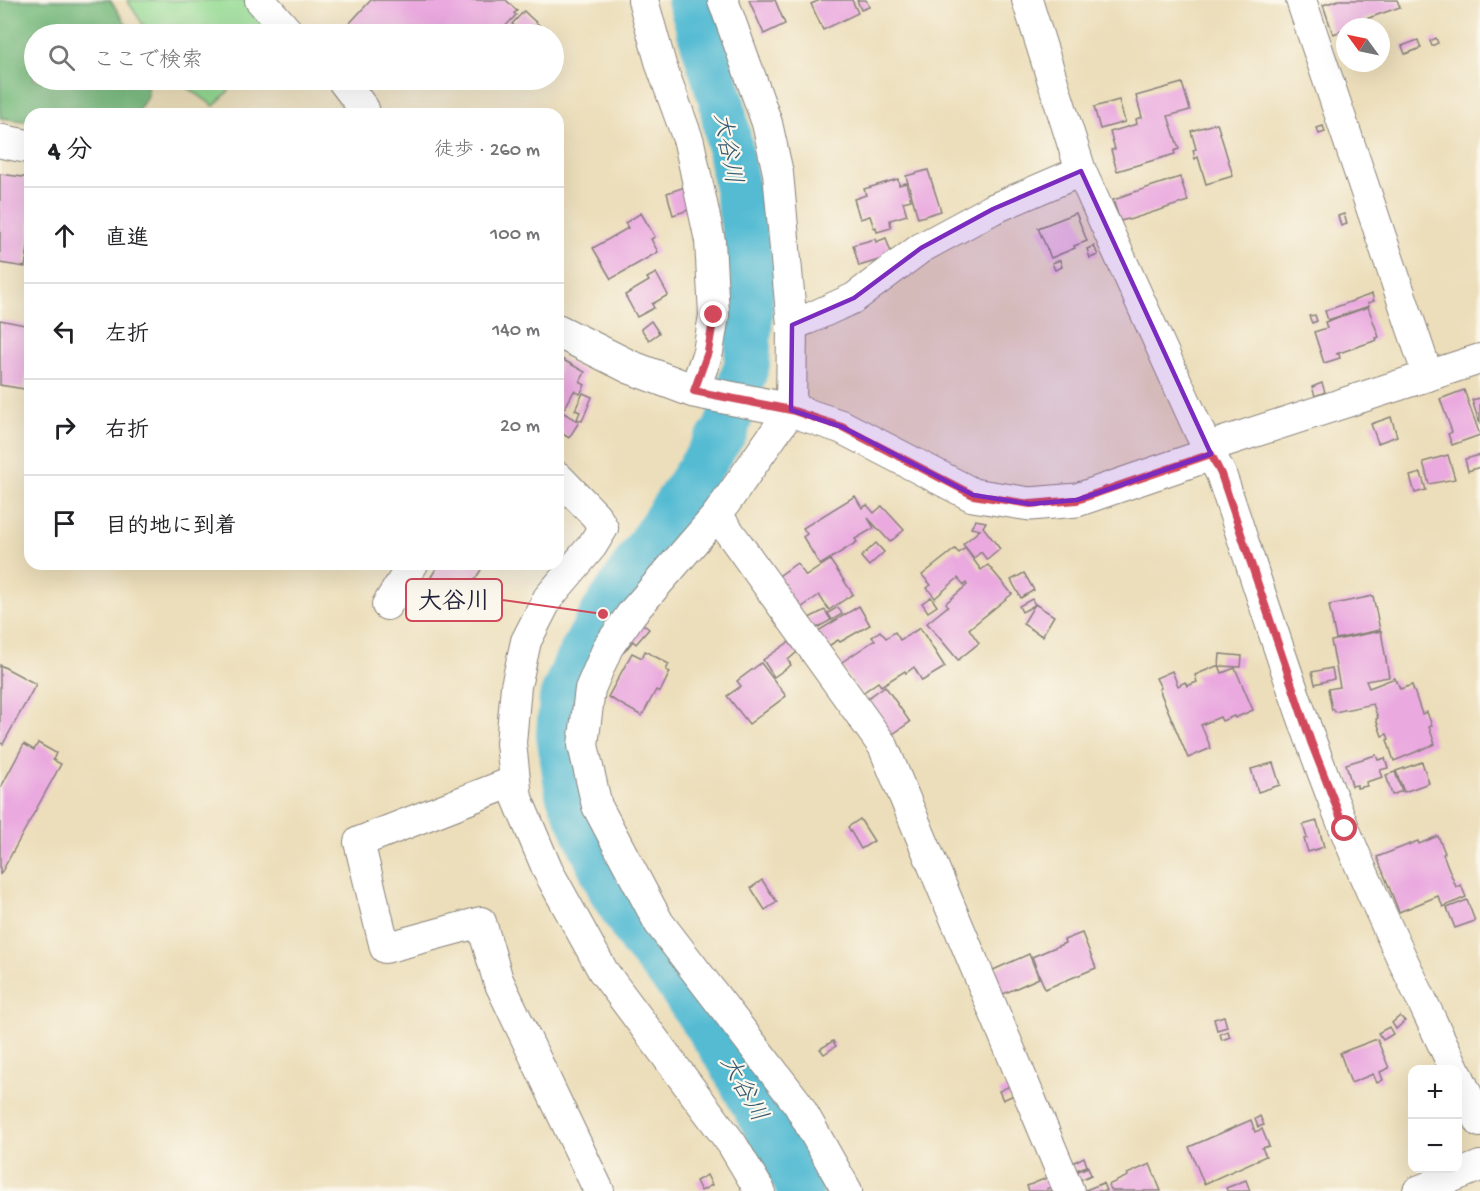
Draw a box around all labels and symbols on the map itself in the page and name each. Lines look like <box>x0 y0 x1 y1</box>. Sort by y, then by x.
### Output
north arrow <box>1336 18 1390 72</box>
water label: 大谷川 <box>705 111 746 187</box>
route end <box>700 301 726 327</box>
callout: 大谷川 <box>406 579 502 621</box>
text: 大谷川 <box>418 589 490 618</box>
route start <box>1331 815 1357 841</box>
water label: 大谷川 <box>712 1051 772 1128</box>

